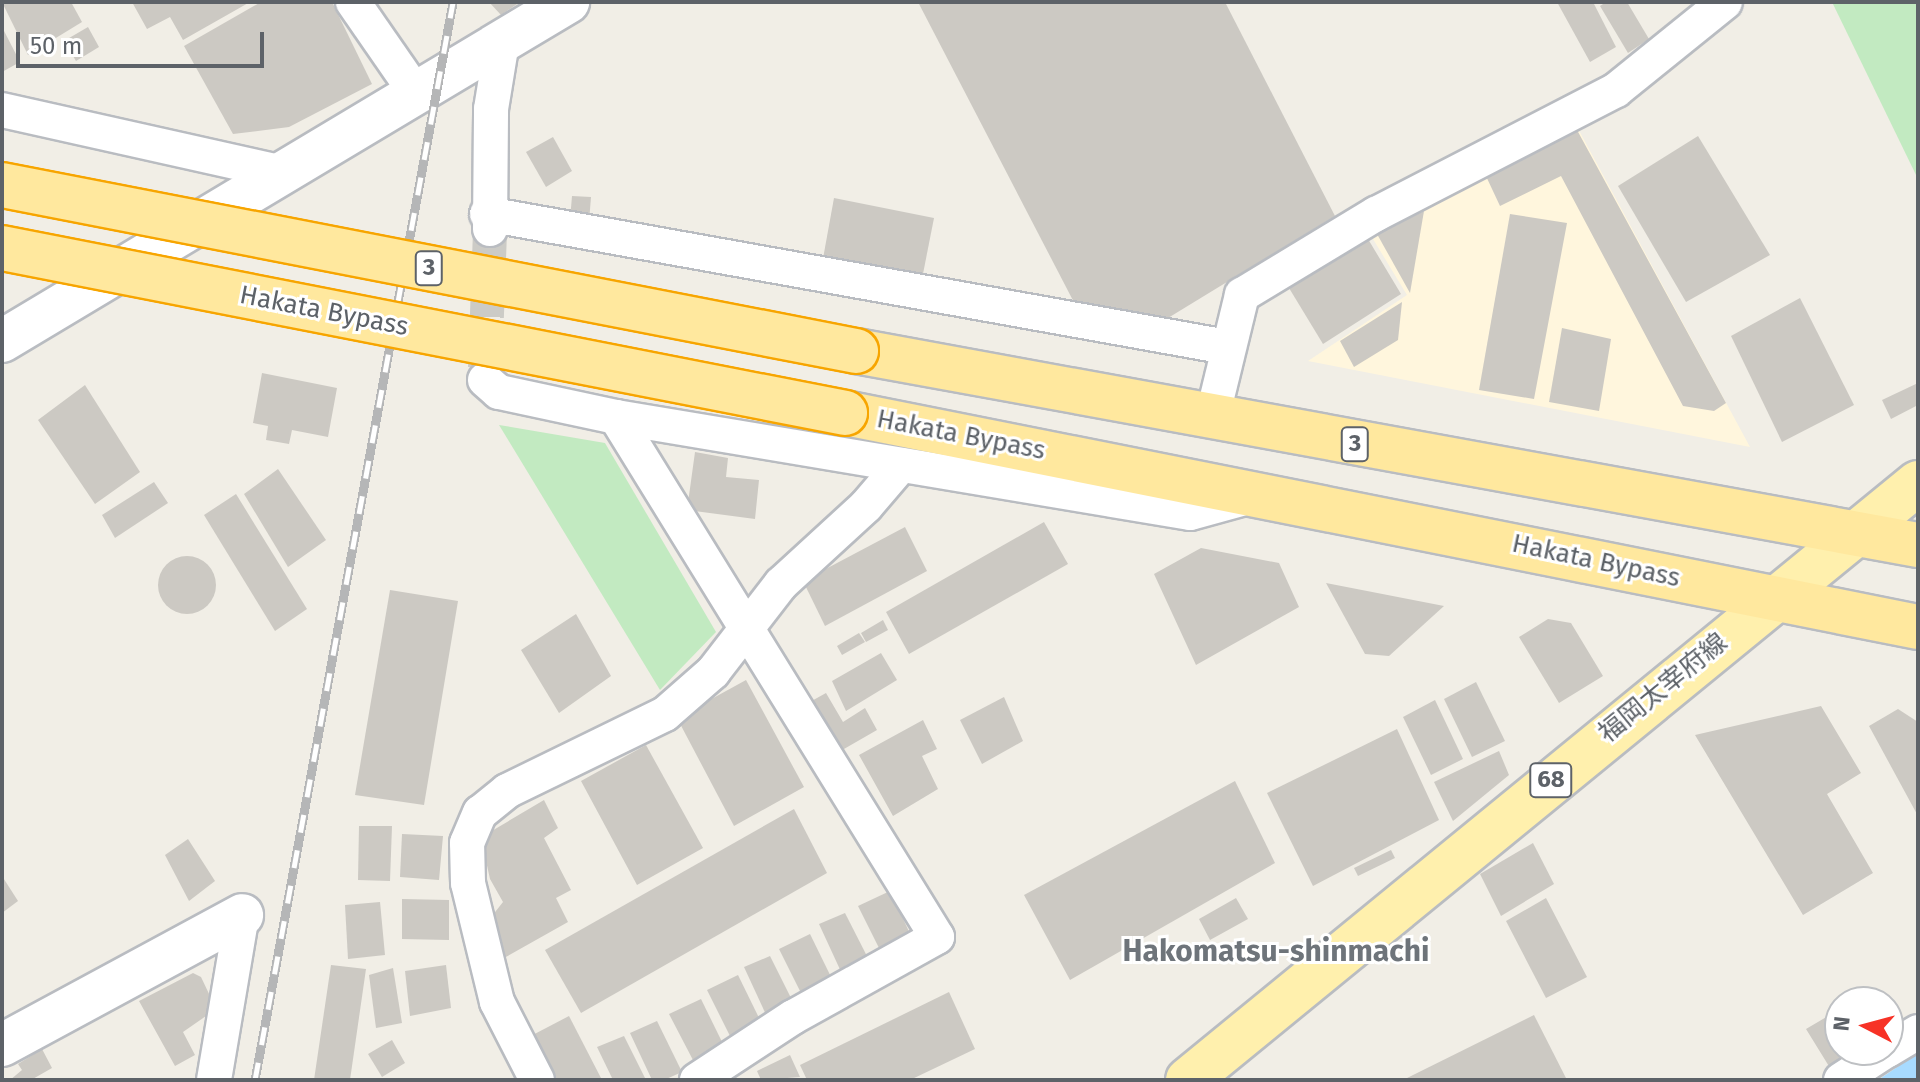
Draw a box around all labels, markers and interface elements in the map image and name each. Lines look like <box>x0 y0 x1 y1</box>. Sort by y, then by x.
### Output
scale bar <box>20 16 268 66</box>
text: 50 m <box>30 32 82 60</box>
road number: 3 <box>413 248 445 288</box>
street label: Hakata Bypass <box>237 279 411 343</box>
street label: Hakata Bypass <box>874 403 1048 467</box>
road number: 3 <box>1339 424 1371 464</box>
street label: Hakata Bypass <box>1509 528 1683 594</box>
street label: 福岡太宰府線 <box>1593 627 1733 749</box>
road number: 68 <box>1529 760 1573 800</box>
district label: Hakomatsu-shinmachi <box>1123 933 1429 969</box>
north arrow <box>1824 986 1904 1066</box>
text: N <box>1827 1015 1856 1032</box>

